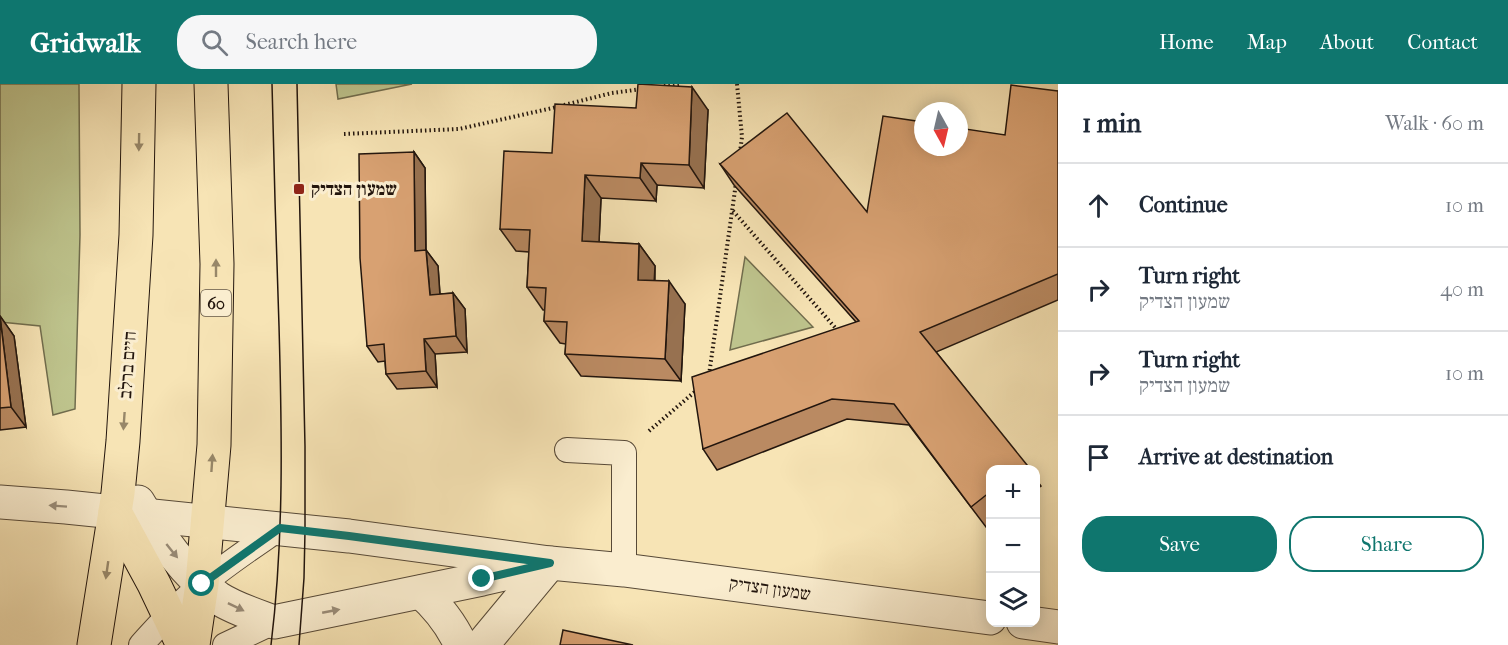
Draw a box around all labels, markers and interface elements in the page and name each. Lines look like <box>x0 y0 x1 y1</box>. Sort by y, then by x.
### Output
search box <box>177 15 597 69</box>
text: Gridwalk <box>30 26 141 59</box>
icon: search <box>198 26 231 59</box>
text: Search here <box>246 29 357 55</box>
text: Home <box>1159 30 1214 54</box>
text: Map <box>1247 30 1287 54</box>
text: About <box>1320 30 1374 54</box>
text: Contact <box>1407 30 1478 54</box>
north arrow <box>914 102 968 156</box>
text: 1 min <box>1082 108 1141 139</box>
text: Walk · 60 m <box>1385 112 1484 135</box>
one-way arrow <box>134 133 144 152</box>
place label: שמעון הצדיק <box>311 179 397 200</box>
marker: שמעון הצדיק <box>292 182 306 196</box>
icon: ahead <box>1082 189 1115 222</box>
text: Continue <box>1139 192 1228 218</box>
text: 10 m <box>1445 194 1484 217</box>
one-way arrow <box>211 258 221 277</box>
text: Turn right <box>1139 263 1240 289</box>
icon: right <box>1082 273 1115 306</box>
text: 40 m <box>1440 278 1484 301</box>
road number: 60 <box>201 290 231 316</box>
text: שמעון הצדיק <box>1139 290 1230 313</box>
street label: חיים ברלב <box>115 330 141 400</box>
text: Turn right <box>1139 347 1240 373</box>
icon: right <box>1082 357 1115 390</box>
text: 10 m <box>1445 362 1484 385</box>
text: שמעון הצדיק <box>1139 374 1230 397</box>
one-way arrow <box>120 412 129 431</box>
icon: arrive <box>1082 441 1115 474</box>
text: Arrive at destination <box>1139 444 1333 470</box>
one-way arrow <box>208 453 217 472</box>
map controls <box>986 465 1040 627</box>
button: + <box>986 465 1040 519</box>
one-way arrow <box>48 501 67 511</box>
button: Save <box>1082 516 1277 572</box>
button: Share <box>1289 516 1484 572</box>
button: − <box>986 519 1040 573</box>
one-way arrow <box>166 543 179 559</box>
one-way arrow <box>102 560 111 579</box>
route end <box>468 565 494 591</box>
route start <box>188 570 214 596</box>
street label: שמעון הצדיק <box>728 573 812 605</box>
button: layers <box>986 573 1040 627</box>
one-way arrow <box>227 602 244 611</box>
one-way arrow <box>322 606 341 615</box>

